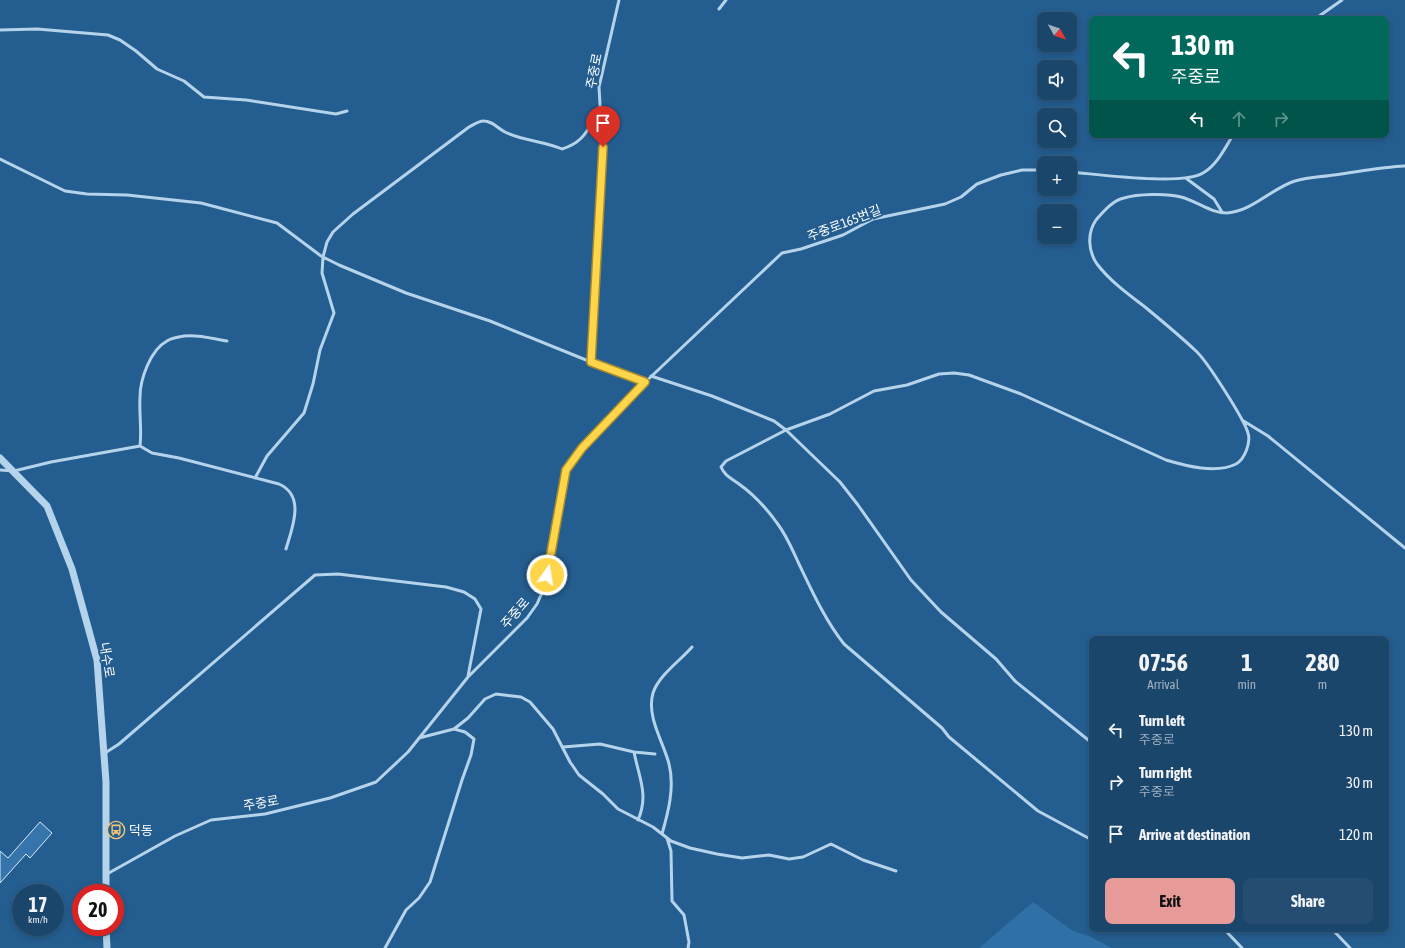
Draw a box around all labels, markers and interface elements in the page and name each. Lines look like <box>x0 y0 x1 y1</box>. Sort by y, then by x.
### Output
north arrow <box>1037 12 1077 52</box>
map controls <box>1037 12 1077 244</box>
text: 130 m <box>1171 29 1234 61</box>
icon: left <box>1105 32 1157 84</box>
street label: 주중로 <box>583 52 605 90</box>
button: sound <box>1037 60 1077 100</box>
text: 주중로 <box>1171 66 1221 87</box>
pin <box>586 106 620 147</box>
button: search <box>1037 108 1077 148</box>
icon: left <box>1186 108 1208 130</box>
icon: ahead <box>1228 108 1250 130</box>
icon: right <box>1270 108 1292 130</box>
icon: arrive <box>592 112 614 134</box>
button: + <box>1037 156 1077 196</box>
street label: 주중로165번길 <box>805 202 883 244</box>
button: − <box>1037 204 1077 244</box>
position arrow <box>526 554 568 596</box>
street label: 주중로 <box>498 595 532 631</box>
street label: 내수로 <box>97 641 117 679</box>
text: 07:56 <box>1139 649 1188 676</box>
text: 1 <box>1241 649 1252 676</box>
text: 280 <box>1306 649 1339 676</box>
text: Arrival <box>1147 677 1179 692</box>
text: min <box>1237 677 1256 692</box>
text: m <box>1318 677 1327 692</box>
text: Turn left <box>1139 712 1185 729</box>
icon: left <box>1105 719 1127 741</box>
text: 130 m <box>1339 722 1373 739</box>
text: 주중로 <box>1139 732 1175 747</box>
text: Turn right <box>1139 764 1192 781</box>
icon: right <box>1105 771 1127 793</box>
text: 30 m <box>1346 774 1373 791</box>
text: 주중로 <box>1139 784 1175 799</box>
street label: 주중로 <box>242 792 280 814</box>
bus stop icon: 덕동 <box>106 820 126 840</box>
place label: 덕동 <box>129 823 153 838</box>
icon: arrive <box>1105 823 1127 845</box>
text: Arrive at destination <box>1139 826 1250 843</box>
text: 120 m <box>1339 826 1373 843</box>
button: Exit <box>1105 878 1235 924</box>
button: Share <box>1243 878 1373 924</box>
speed limit sign: 20 <box>72 884 124 936</box>
text: 17 <box>29 893 47 916</box>
text: km/h <box>28 914 48 925</box>

